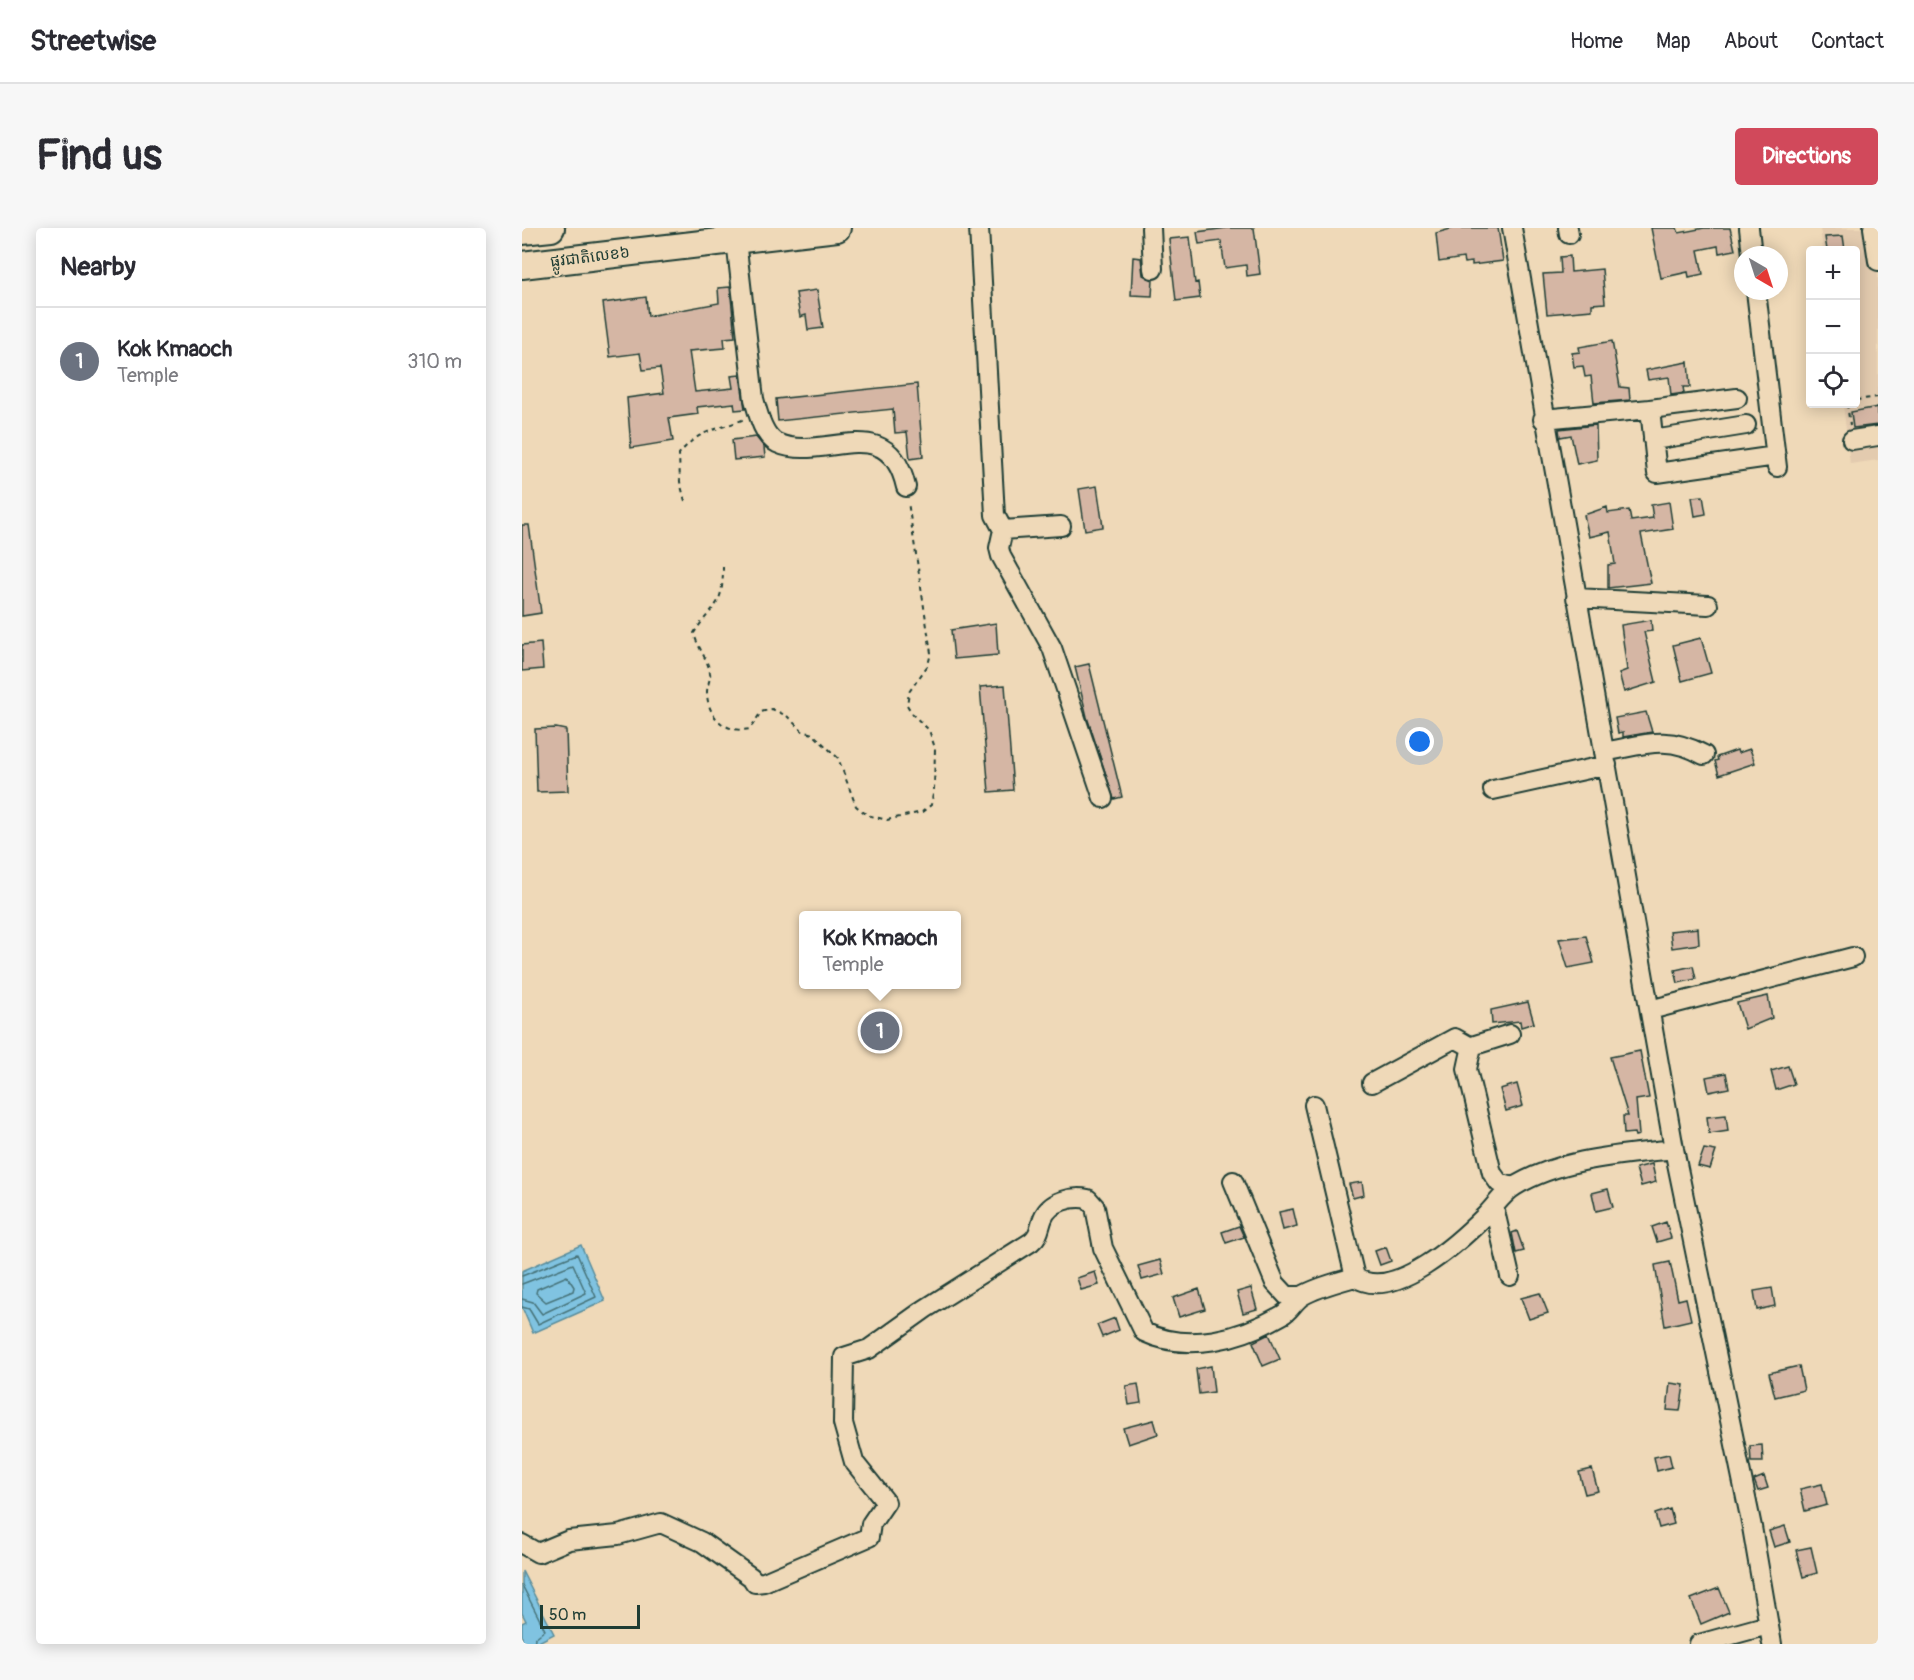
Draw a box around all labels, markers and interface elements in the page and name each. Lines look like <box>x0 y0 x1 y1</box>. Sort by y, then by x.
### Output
text: Streetwise <box>30 24 156 59</box>
text: Home <box>1570 28 1623 55</box>
text: Map <box>1656 28 1691 55</box>
text: About <box>1724 28 1778 55</box>
text: Contact <box>1811 28 1884 55</box>
button: Directions <box>1735 128 1878 185</box>
text: Find us <box>36 130 162 182</box>
street label: ផ្លូវជាតិលេខ៦ <box>549 242 631 276</box>
north arrow <box>1734 246 1788 300</box>
map controls <box>1806 246 1860 408</box>
button: + <box>1806 246 1860 300</box>
text: Nearby <box>60 251 136 283</box>
button: − <box>1806 300 1860 354</box>
text: Kok Kmaoch <box>117 335 232 363</box>
text: 1 <box>76 349 83 374</box>
text: 310 m <box>407 349 462 374</box>
button: locate <box>1806 354 1860 408</box>
text: Temple <box>117 363 178 388</box>
your location <box>1405 727 1434 756</box>
popup <box>799 911 961 989</box>
text: Kok Kmaoch <box>822 924 938 952</box>
text: Temple <box>822 952 884 977</box>
pin: 1 <box>860 1008 900 1054</box>
scale bar <box>540 1602 640 1630</box>
text: 50 m <box>549 1605 586 1625</box>

